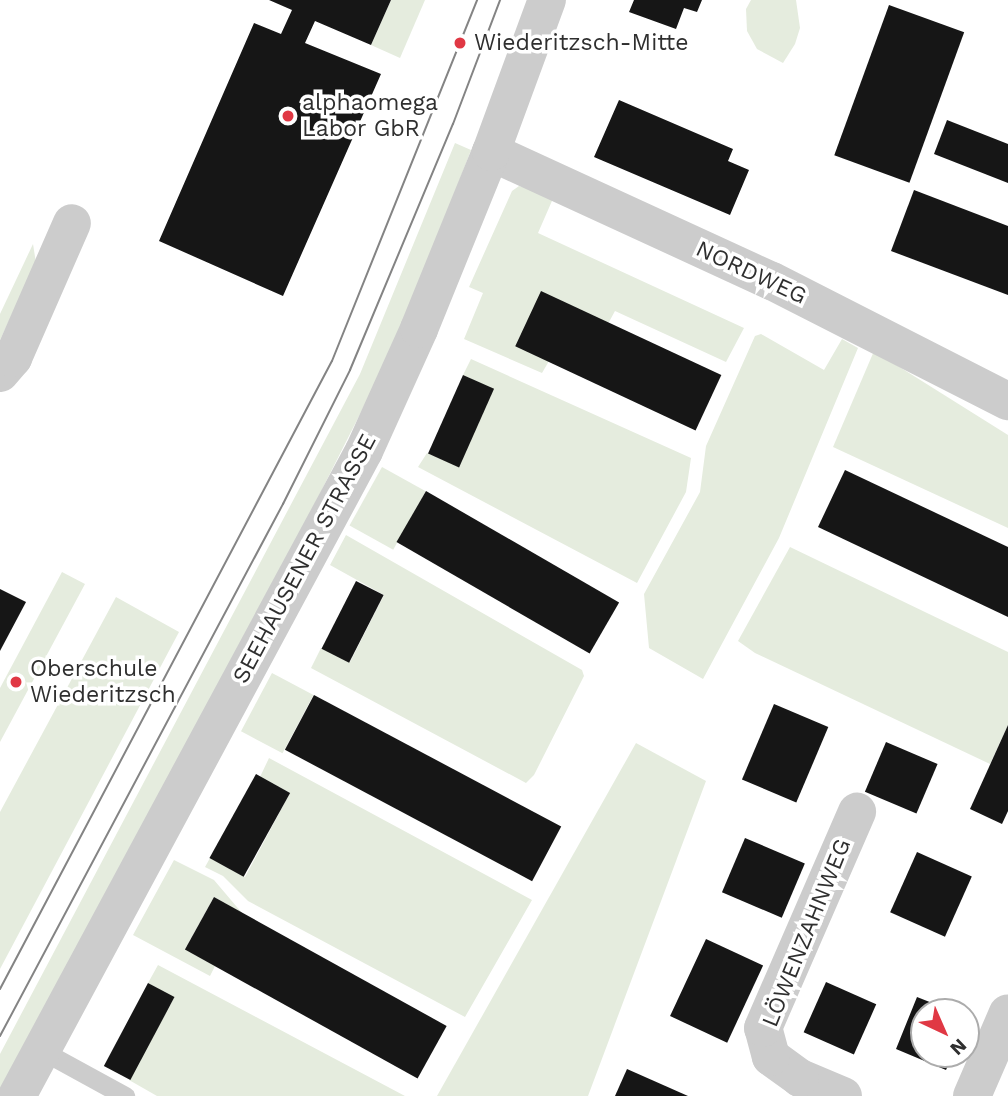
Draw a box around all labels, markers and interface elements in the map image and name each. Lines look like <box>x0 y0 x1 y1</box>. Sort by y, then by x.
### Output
place label: Wiederitzsch-Mitte <box>474 29 688 57</box>
marker: Wiederitzsch-Mitte <box>452 35 468 51</box>
place label: alphaomega Labor GbR <box>302 89 438 143</box>
marker: alphaomega Labor GbR <box>280 108 296 124</box>
street label: NORDWEG <box>691 235 811 311</box>
street label: SEEHAUSENER STRASSE <box>227 430 383 688</box>
place label: Oberschule Wiederitzsch <box>30 655 176 709</box>
marker: Oberschule Wiederitzsch <box>8 674 24 690</box>
street label: LÖWENZAHNWEG <box>757 835 857 1031</box>
north arrow <box>910 998 980 1068</box>
text: N <box>945 1034 972 1060</box>

